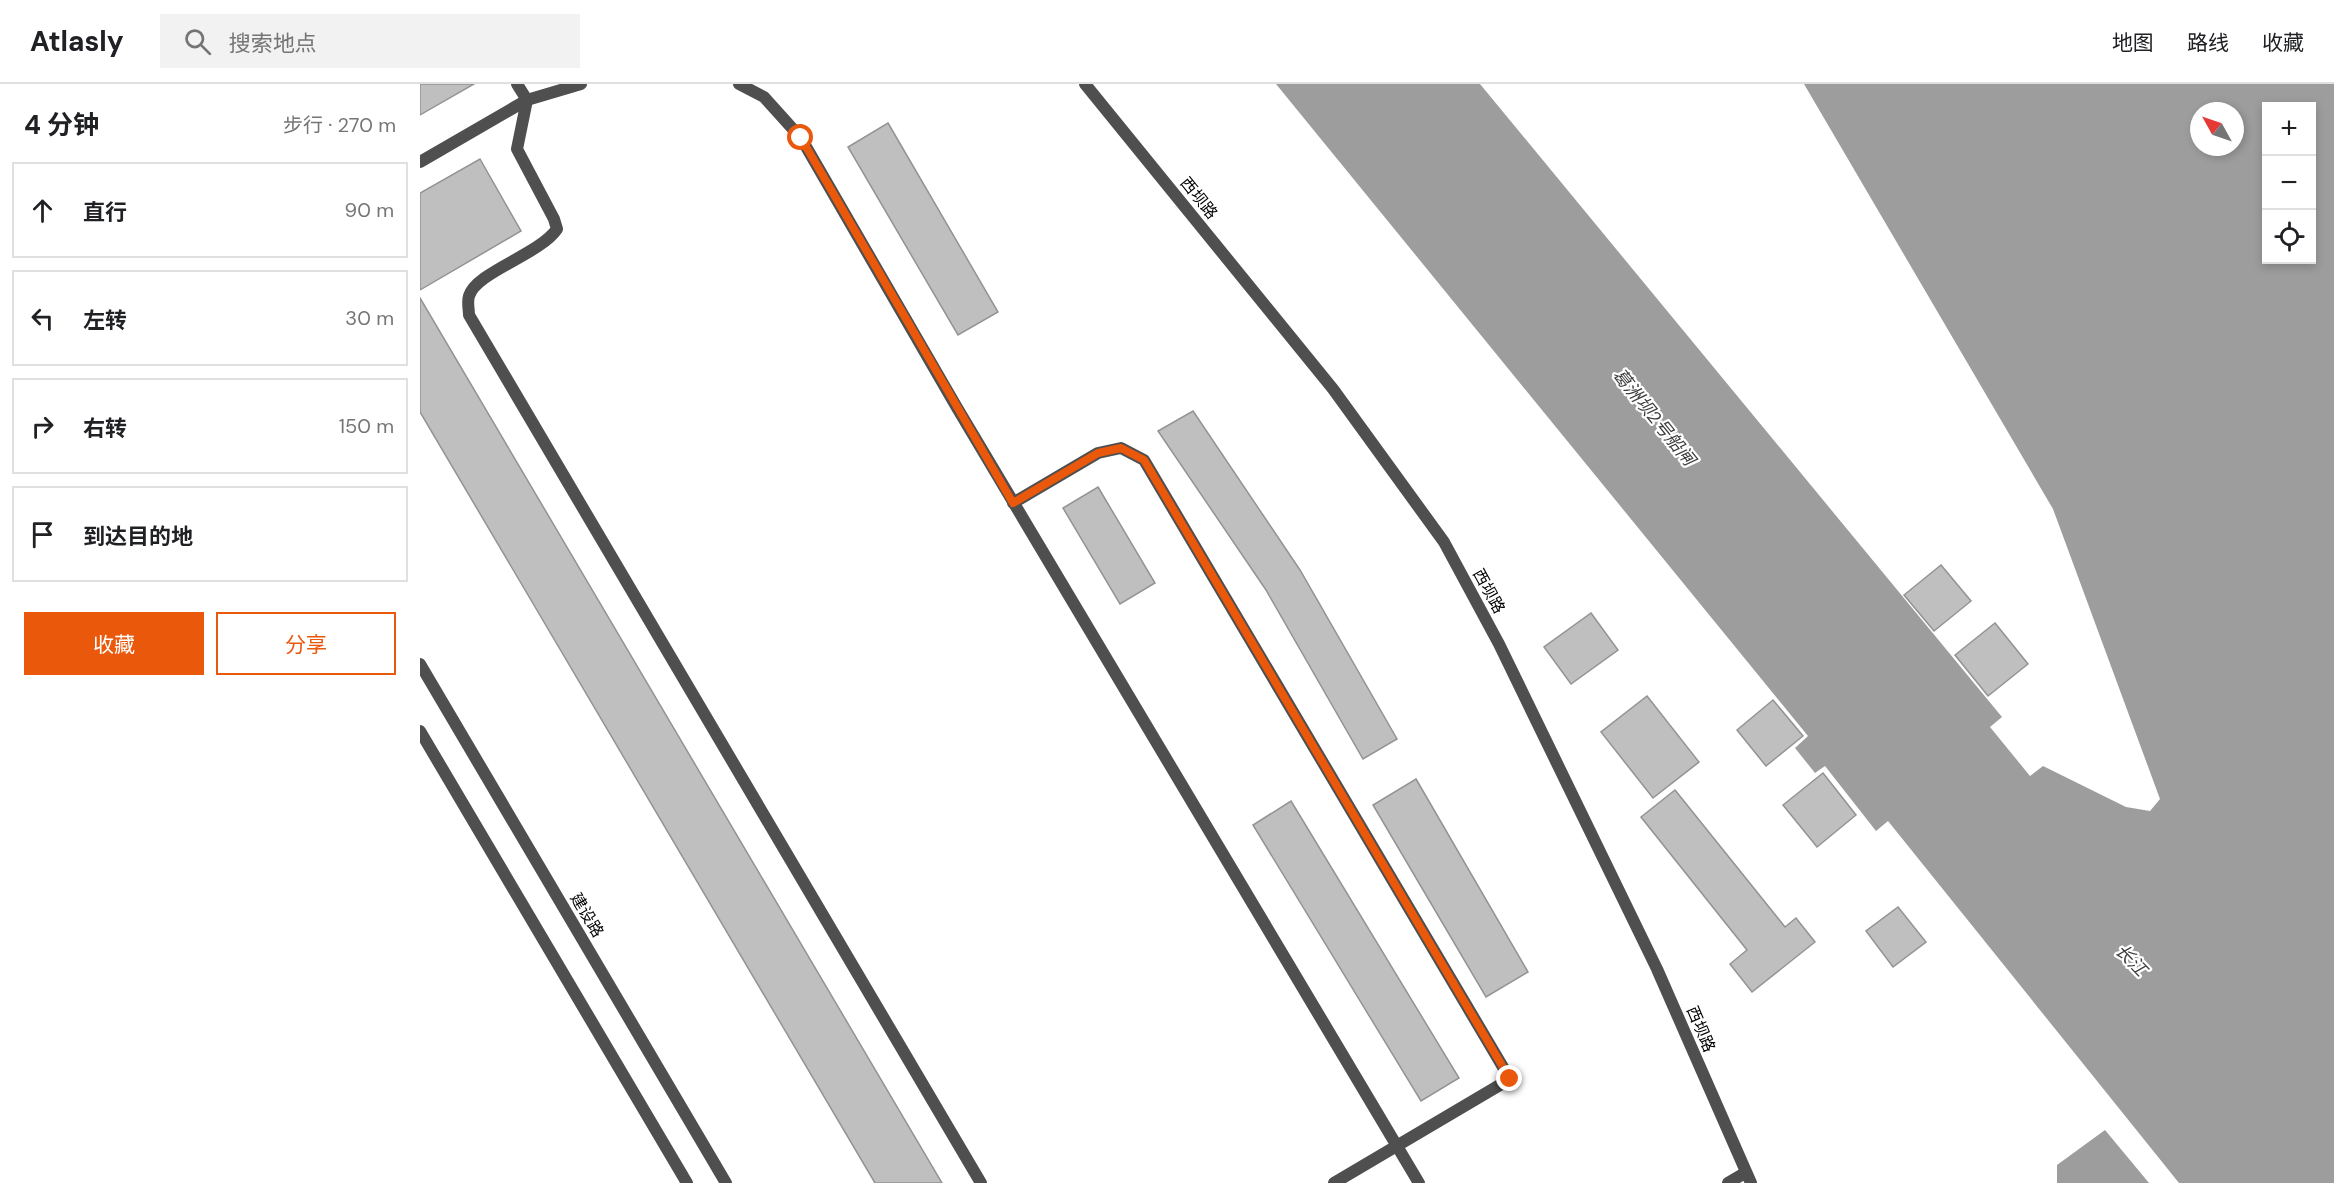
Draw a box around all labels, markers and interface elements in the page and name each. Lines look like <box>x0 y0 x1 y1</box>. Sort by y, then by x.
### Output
search box <box>160 14 580 68</box>
text: Atlasly <box>30 23 124 60</box>
icon: search <box>181 25 214 58</box>
text: 搜索地点 <box>229 29 317 58</box>
text: 地图 <box>2112 29 2154 57</box>
text: 路线 <box>2187 29 2229 57</box>
text: 收藏 <box>2262 29 2304 57</box>
north arrow <box>2190 102 2244 156</box>
map controls <box>2262 102 2316 264</box>
button: + <box>2262 102 2316 156</box>
text: 4 分钟 <box>24 108 99 142</box>
text: 步行 · 270 m <box>283 112 396 138</box>
route start <box>787 124 813 150</box>
button: − <box>2262 156 2316 210</box>
street label: 西坝路 <box>1176 173 1222 223</box>
icon: ahead <box>26 194 59 227</box>
text: 90 m <box>345 197 394 223</box>
text: 直行 <box>83 198 127 227</box>
button: locate <box>2262 210 2316 264</box>
icon: left <box>26 302 59 335</box>
text: 30 m <box>345 305 394 331</box>
text: 左转 <box>83 306 127 335</box>
water label: 葛洲坝2号船闸 <box>1607 363 1702 472</box>
icon: right <box>26 410 59 443</box>
text: 150 m <box>339 413 394 439</box>
text: 右转 <box>83 414 127 443</box>
icon: arrive <box>26 518 59 551</box>
text: 到达目的地 <box>83 522 193 551</box>
street label: 西坝路 <box>1468 565 1510 617</box>
button: 收藏 <box>24 612 204 675</box>
button: 分享 <box>216 612 396 675</box>
street label: 建设路 <box>566 889 608 941</box>
water label: 长江 <box>2110 939 2154 983</box>
street label: 西坝路 <box>1682 1003 1720 1055</box>
route end <box>1496 1065 1522 1091</box>

